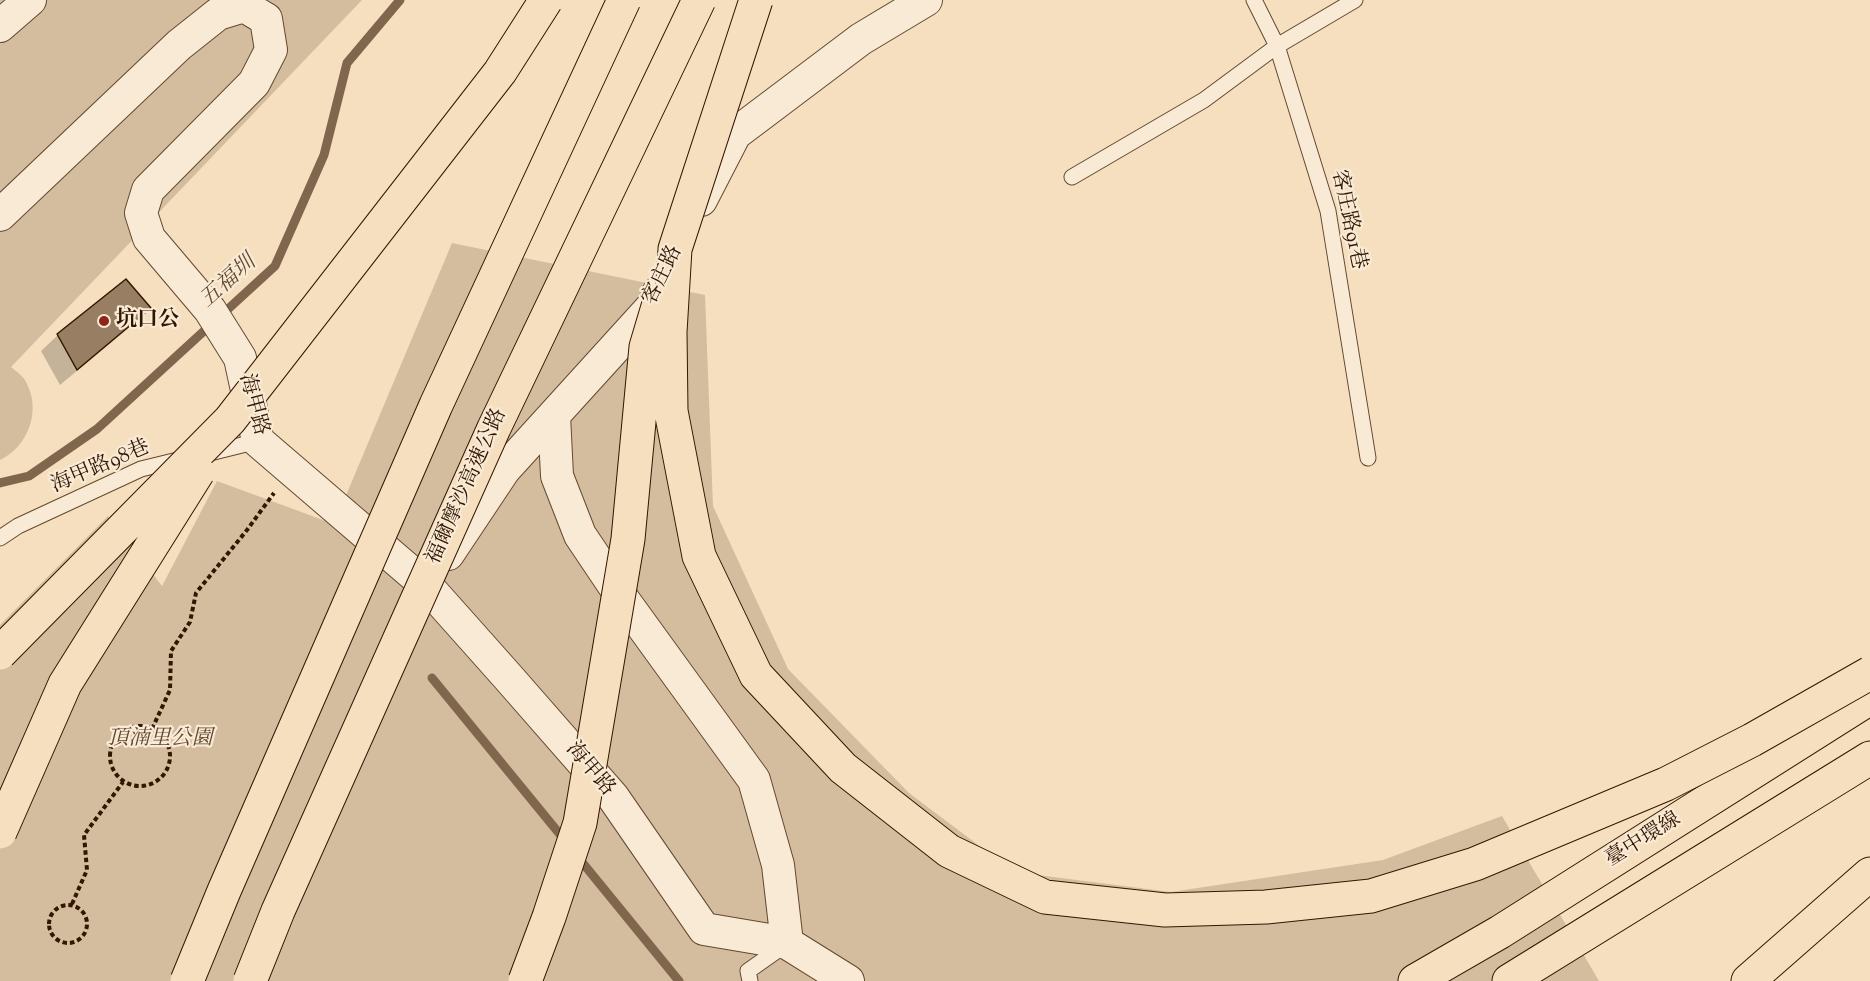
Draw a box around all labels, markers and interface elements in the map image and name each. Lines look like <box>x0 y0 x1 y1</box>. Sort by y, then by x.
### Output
street label: 客庄路91巷 <box>1324 168 1370 272</box>
street label: 客庄路 <box>639 242 689 310</box>
water label: 五福圳 <box>196 251 262 315</box>
place label: 坑口公 <box>116 308 179 334</box>
marker: 坑口公 <box>97 314 111 328</box>
street label: 海甲路 <box>232 371 272 439</box>
street label: 福爾摩沙高速公路 <box>422 405 514 569</box>
street label: 海甲路98巷 <box>48 436 154 500</box>
park label: 頂湳里公園 <box>108 727 212 753</box>
street label: 海甲路 <box>559 738 619 802</box>
street label: 臺中環線 <box>1602 808 1686 874</box>

